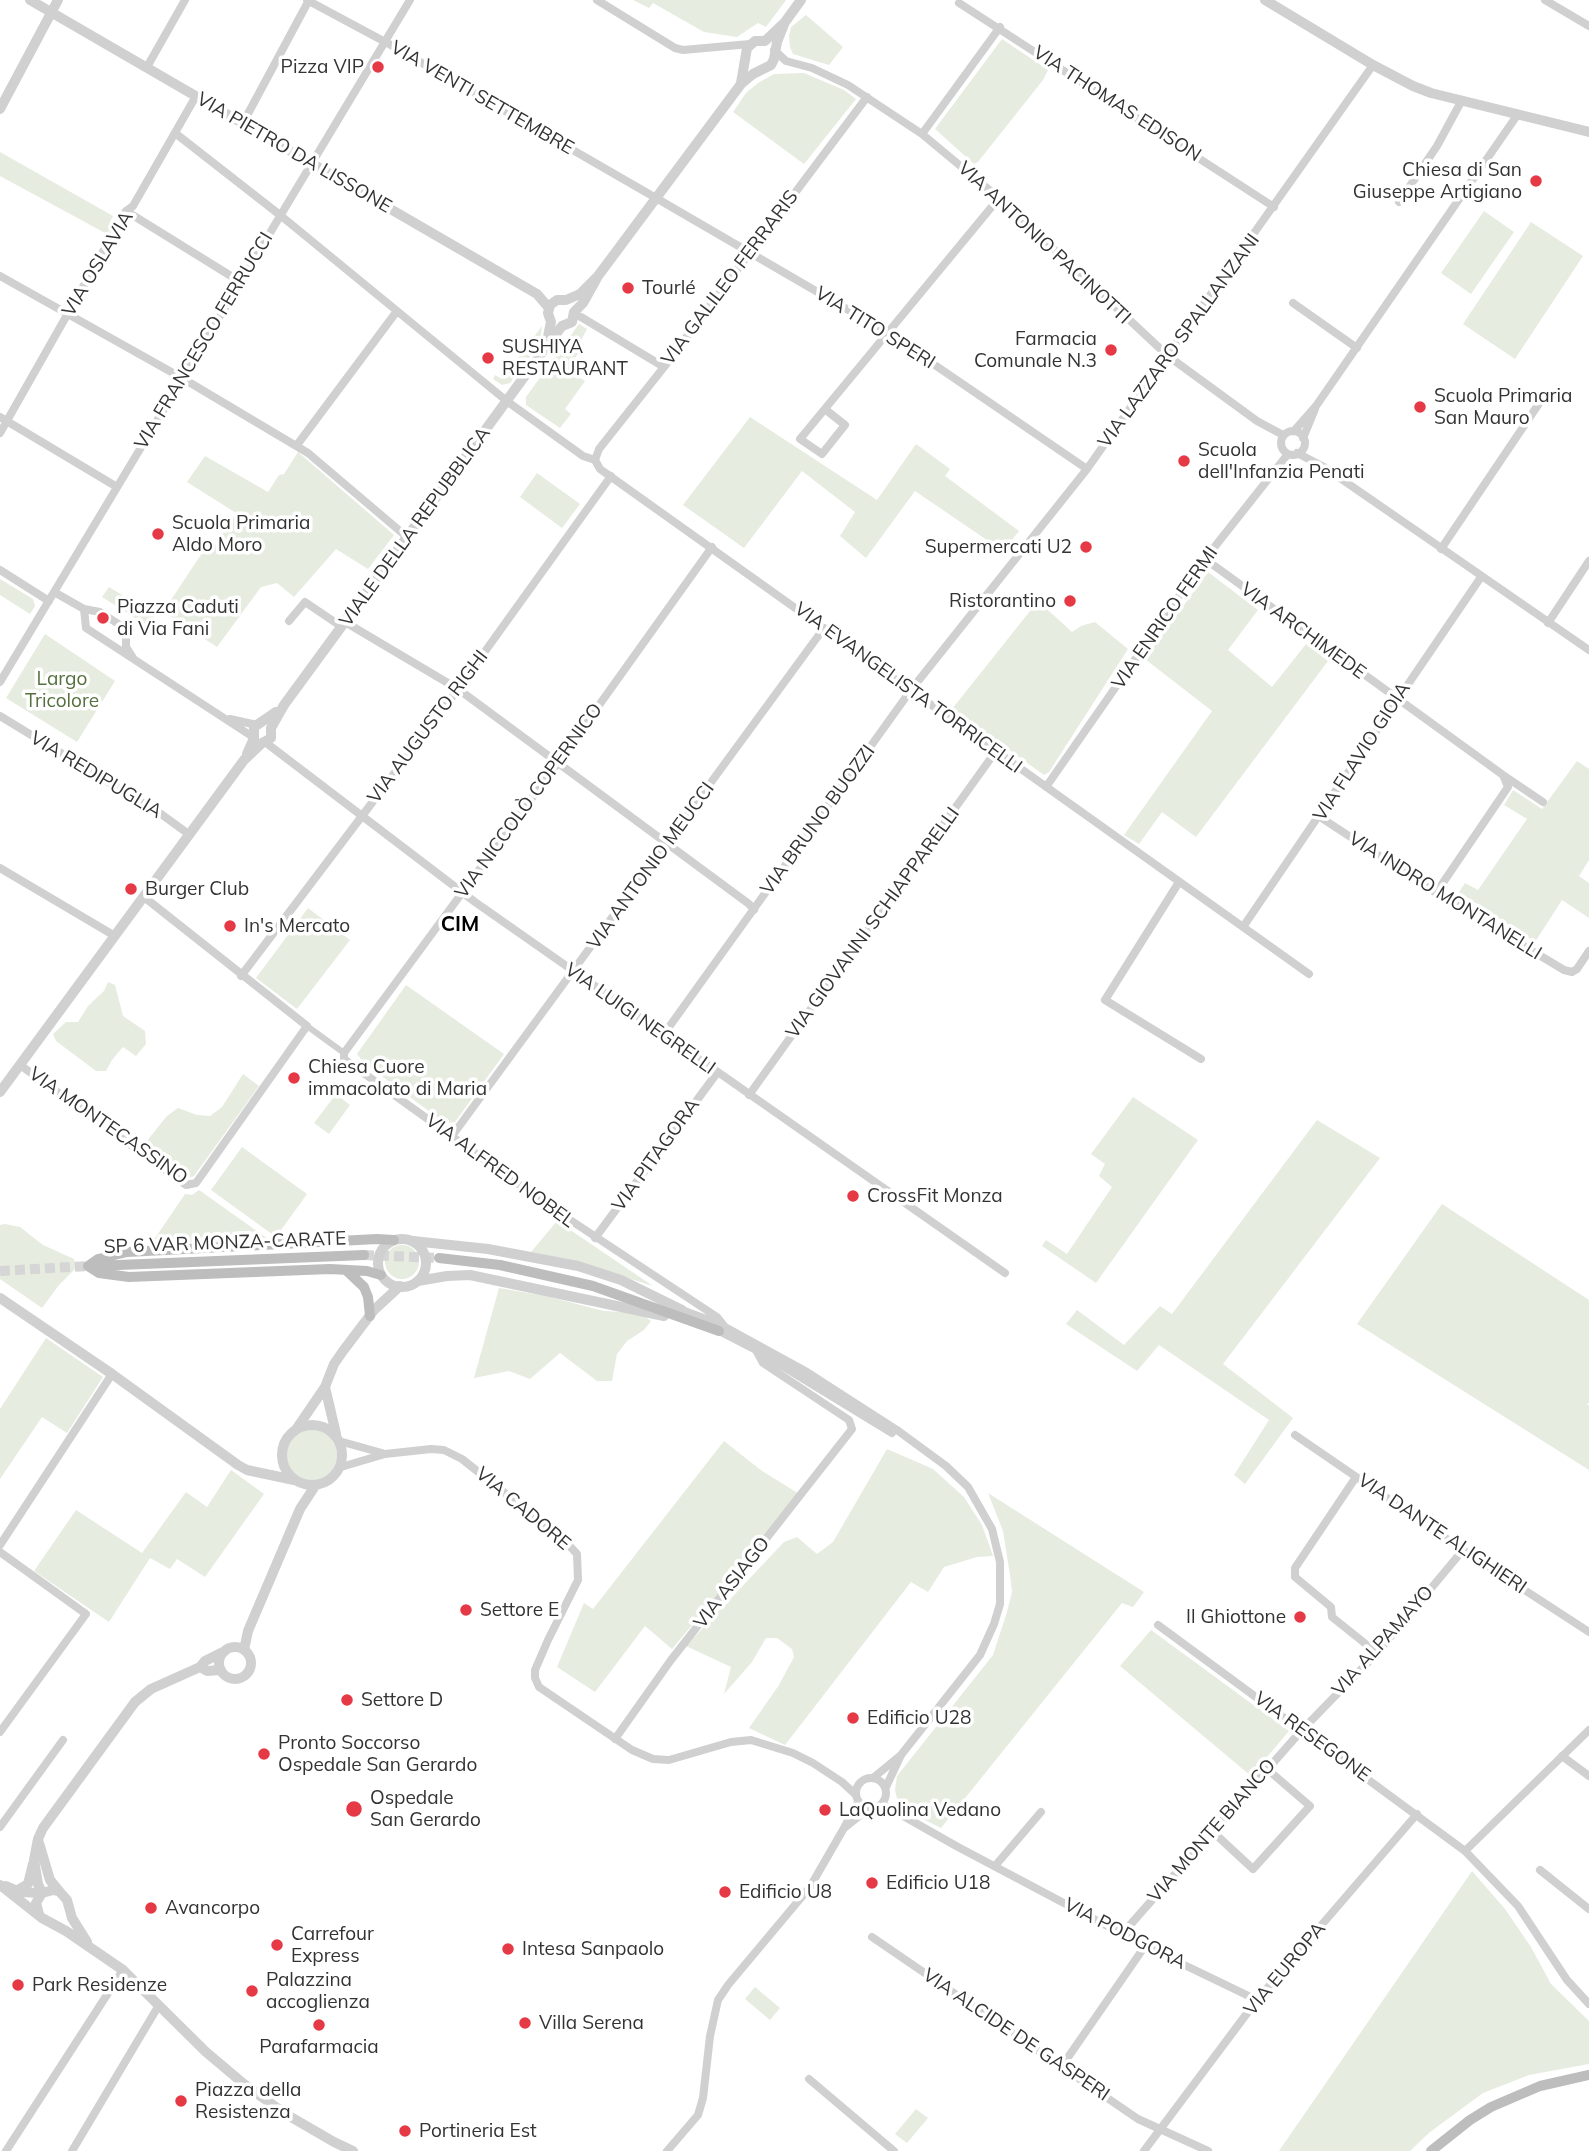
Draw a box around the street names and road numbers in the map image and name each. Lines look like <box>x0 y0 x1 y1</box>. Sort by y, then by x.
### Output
street label: VIA VENTI SETTEMBRE <box>386 36 578 160</box>
street label: VIA THOMAS EDISON <box>1029 41 1205 167</box>
street label: VIA PIETRO DA LISSONE <box>192 88 396 218</box>
street label: VIA ANTONIO PACINOTTI <box>953 157 1135 329</box>
street label: VIA GALILEO FERRARIS <box>657 186 803 370</box>
street label: VIA OSLAVIA <box>58 207 138 321</box>
street label: VIA FRANCESCO FERRUCCI <box>130 228 278 454</box>
street label: VIA LAZZARO SPALLANZANI <box>1094 229 1264 453</box>
street label: VIA TITO SPERI <box>811 282 939 374</box>
street label: VIALE DELLA REPUBBLICA <box>335 423 495 631</box>
street label: VIA ENRICO FERMI <box>1107 542 1223 694</box>
street label: VIA ARCHIMEDE <box>1236 578 1370 684</box>
street label: VIA EVANGELISTA TORRICELLI <box>790 598 1026 778</box>
street label: VIA AUGUSTO RIGHI <box>363 646 493 808</box>
street label: VIA FLAVIO GIOIA <box>1309 678 1415 826</box>
street label: VIA NICCOLÒ COPERNICO <box>451 699 607 903</box>
street label: VIA REDIPUGLIA <box>26 727 166 823</box>
street label: VIA BRUNO BUOZZI <box>756 741 880 899</box>
street label: VIA ANTONIO MEUCCI <box>583 778 719 954</box>
street label: VIA GIOVANNI SCHIAPPARELLI <box>781 803 965 1043</box>
street label: VIA INDRO MONTANELLI <box>1344 827 1546 965</box>
street label: VIA LUIGI NEGRELLI <box>560 958 720 1080</box>
street label: VIA MONTECASSINO <box>24 1063 192 1189</box>
street label: VIA PITAGORA <box>608 1094 704 1216</box>
street label: VIA ALFRED NOBEL <box>421 1109 579 1233</box>
street label: SP 6 VAR MONZA-CARATE <box>103 1227 347 1259</box>
street label: VIA CADORE <box>471 1463 575 1555</box>
street label: VIA DANTE ALIGHIERI <box>1353 1469 1531 1599</box>
street label: VIA ASIAGO <box>689 1533 775 1633</box>
street label: VIA ALPAMAYO <box>1327 1581 1439 1701</box>
street label: VIA RESEGONE <box>1249 1687 1375 1787</box>
street label: VIA MONTE BIANCO <box>1143 1754 1281 1908</box>
street label: VIA PODGORA <box>1060 1894 1190 1974</box>
street label: VIA EUROPA <box>1239 1918 1331 2020</box>
street label: VIA ALCIDE DE GASPERI <box>918 1964 1114 2106</box>

